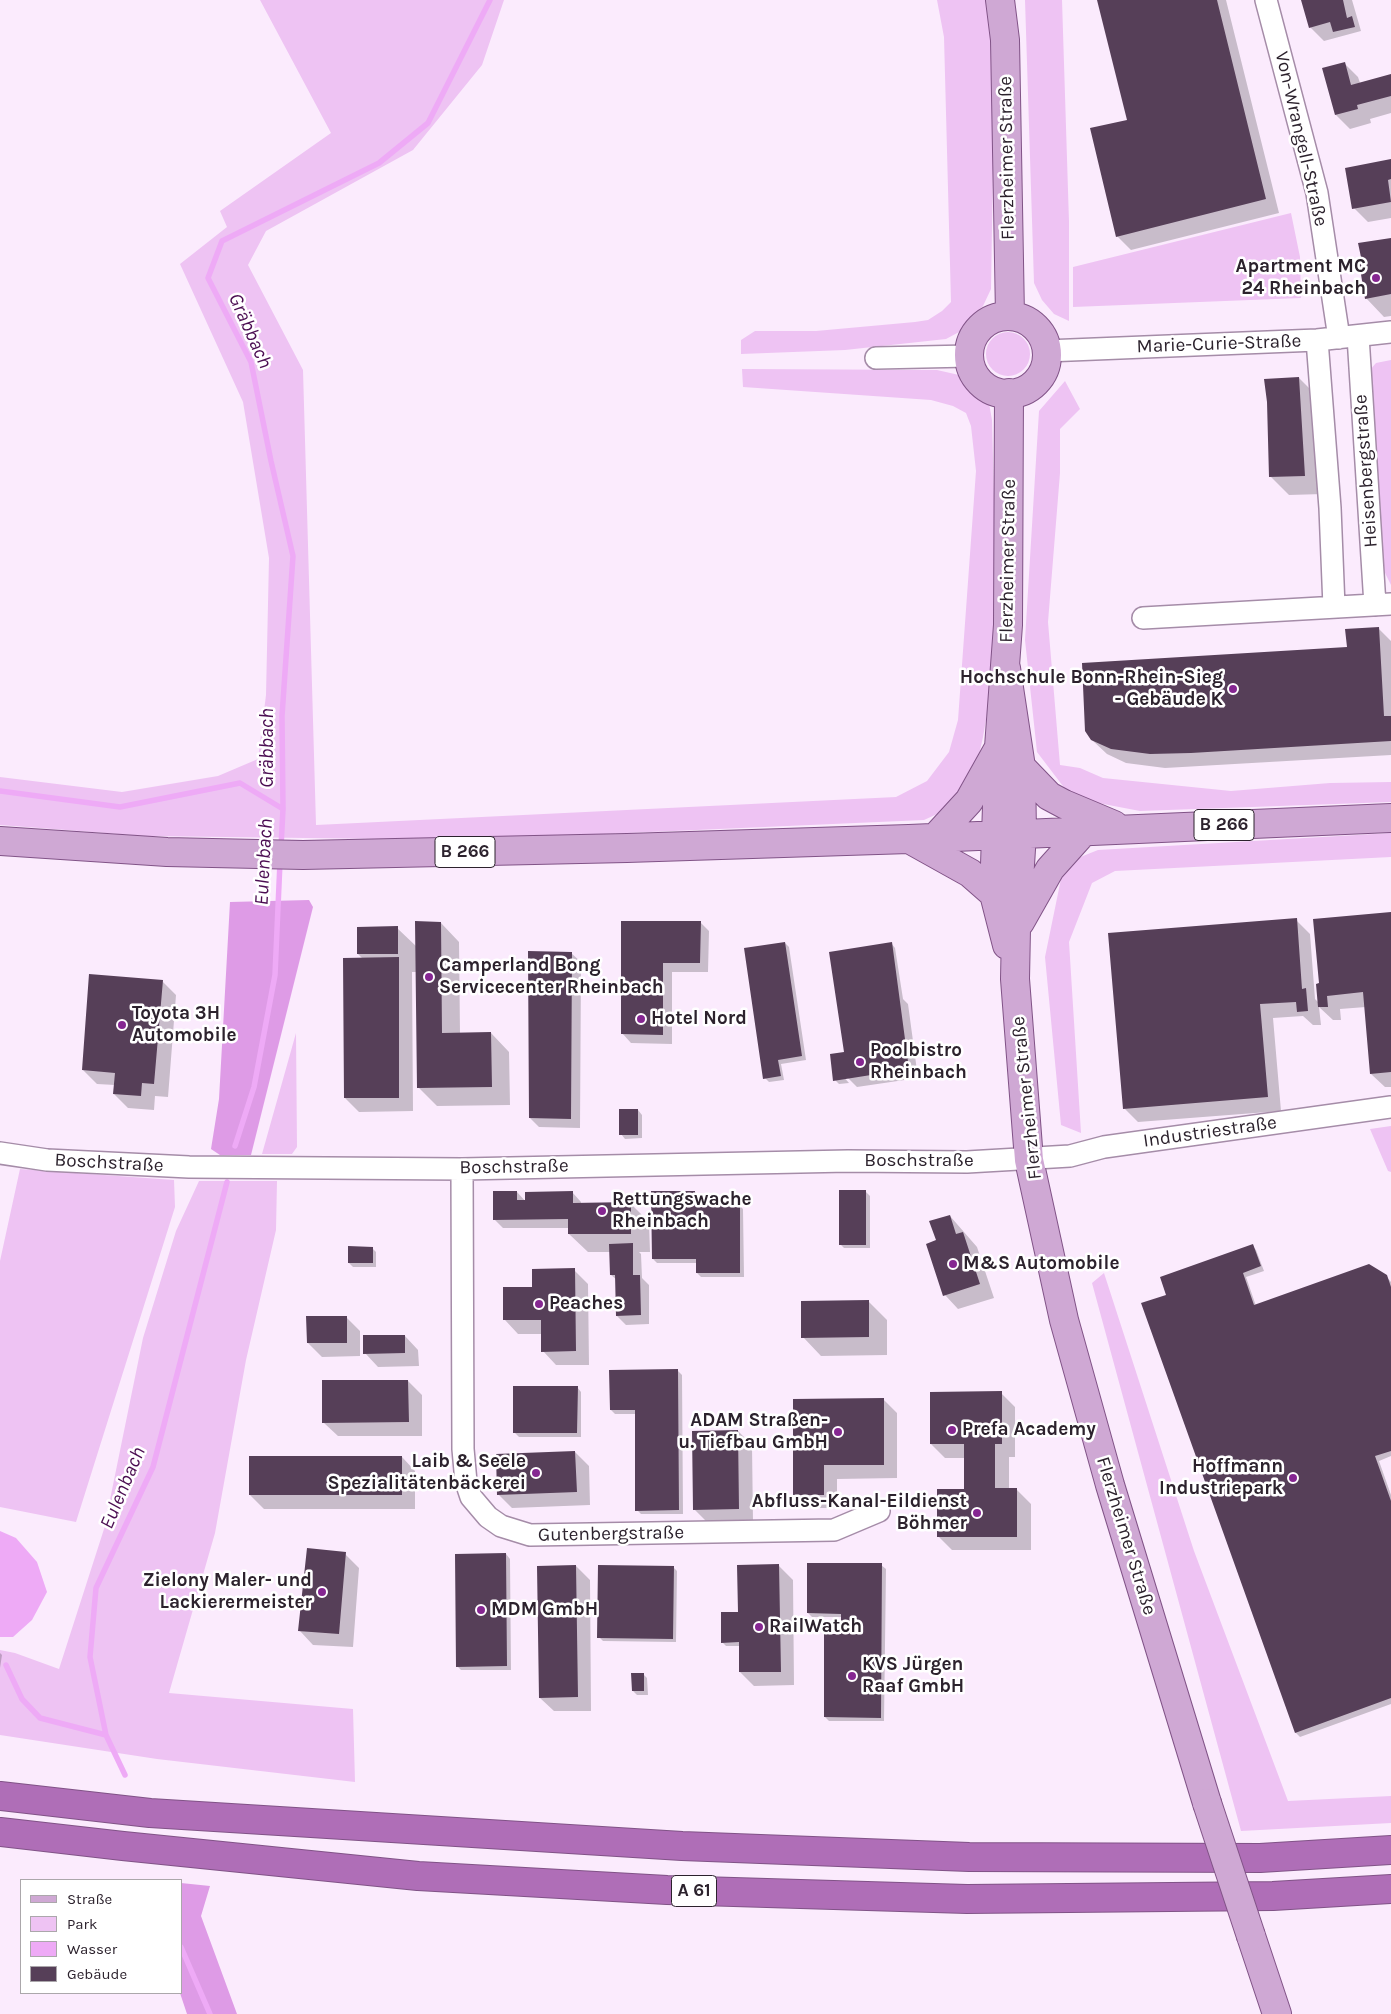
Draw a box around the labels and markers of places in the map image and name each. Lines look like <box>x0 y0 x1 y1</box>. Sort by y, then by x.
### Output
place label: Apartment MC 24 Rheinbach <box>1236 256 1366 300</box>
marker: Apartment MC 24 Rheinbach <box>1370 272 1382 284</box>
place label: Hochschule Bonn-Rhein-Sieg - Gebäude K <box>960 667 1223 711</box>
marker: Hochschule Bonn-Rhein-Sieg - Gebäude K <box>1227 683 1239 695</box>
place label: Camperland Bong Servicecenter Rheinbach <box>439 955 664 999</box>
marker: Camperland Bong Servicecenter Rheinbach <box>423 971 435 983</box>
place label: Toyota 3H Automobile <box>132 1003 237 1047</box>
place label: Hotel Nord <box>651 1008 747 1030</box>
marker: Hotel Nord <box>635 1013 647 1025</box>
marker: Toyota 3H Automobile <box>116 1019 128 1031</box>
place label: Poolbistro Rheinbach <box>870 1040 967 1084</box>
marker: Poolbistro Rheinbach <box>854 1056 866 1068</box>
place label: Rettungswache Rheinbach <box>612 1189 752 1233</box>
marker: Rettungswache Rheinbach <box>596 1205 608 1217</box>
place label: M&S Automobile <box>963 1253 1119 1275</box>
marker: M&S Automobile <box>947 1258 959 1270</box>
place label: Peaches <box>549 1293 623 1315</box>
marker: Peaches <box>533 1298 545 1310</box>
place label: ADAM Straßen- u. Tiefbau GmbH <box>678 1410 828 1454</box>
place label: Prefa Academy <box>962 1419 1096 1441</box>
marker: Prefa Academy <box>946 1424 958 1436</box>
marker: ADAM Straßen- u. Tiefbau GmbH <box>832 1426 844 1438</box>
place label: Laib & Seele Spezialitätenbäckerei <box>328 1451 526 1495</box>
place label: Hoffmann Industriepark <box>1159 1456 1283 1500</box>
marker: Laib & Seele Spezialitätenbäckerei <box>530 1467 542 1479</box>
marker: Hoffmann Industriepark <box>1287 1472 1299 1484</box>
place label: Abfluss-Kanal-Eildienst Böhmer <box>752 1491 967 1535</box>
marker: Abfluss-Kanal-Eildienst Böhmer <box>971 1507 983 1519</box>
place label: Zielony Maler- und Lackierermeister <box>143 1570 312 1614</box>
marker: Zielony Maler- und Lackierermeister <box>316 1586 328 1598</box>
place label: MDM GmbH <box>491 1599 598 1621</box>
marker: MDM GmbH <box>475 1604 487 1616</box>
place label: RailWatch <box>769 1616 862 1638</box>
marker: RailWatch <box>753 1621 765 1633</box>
place label: KVS Jürgen Raaf GmbH <box>862 1654 964 1698</box>
marker: KVS Jürgen Raaf GmbH <box>846 1670 858 1682</box>

